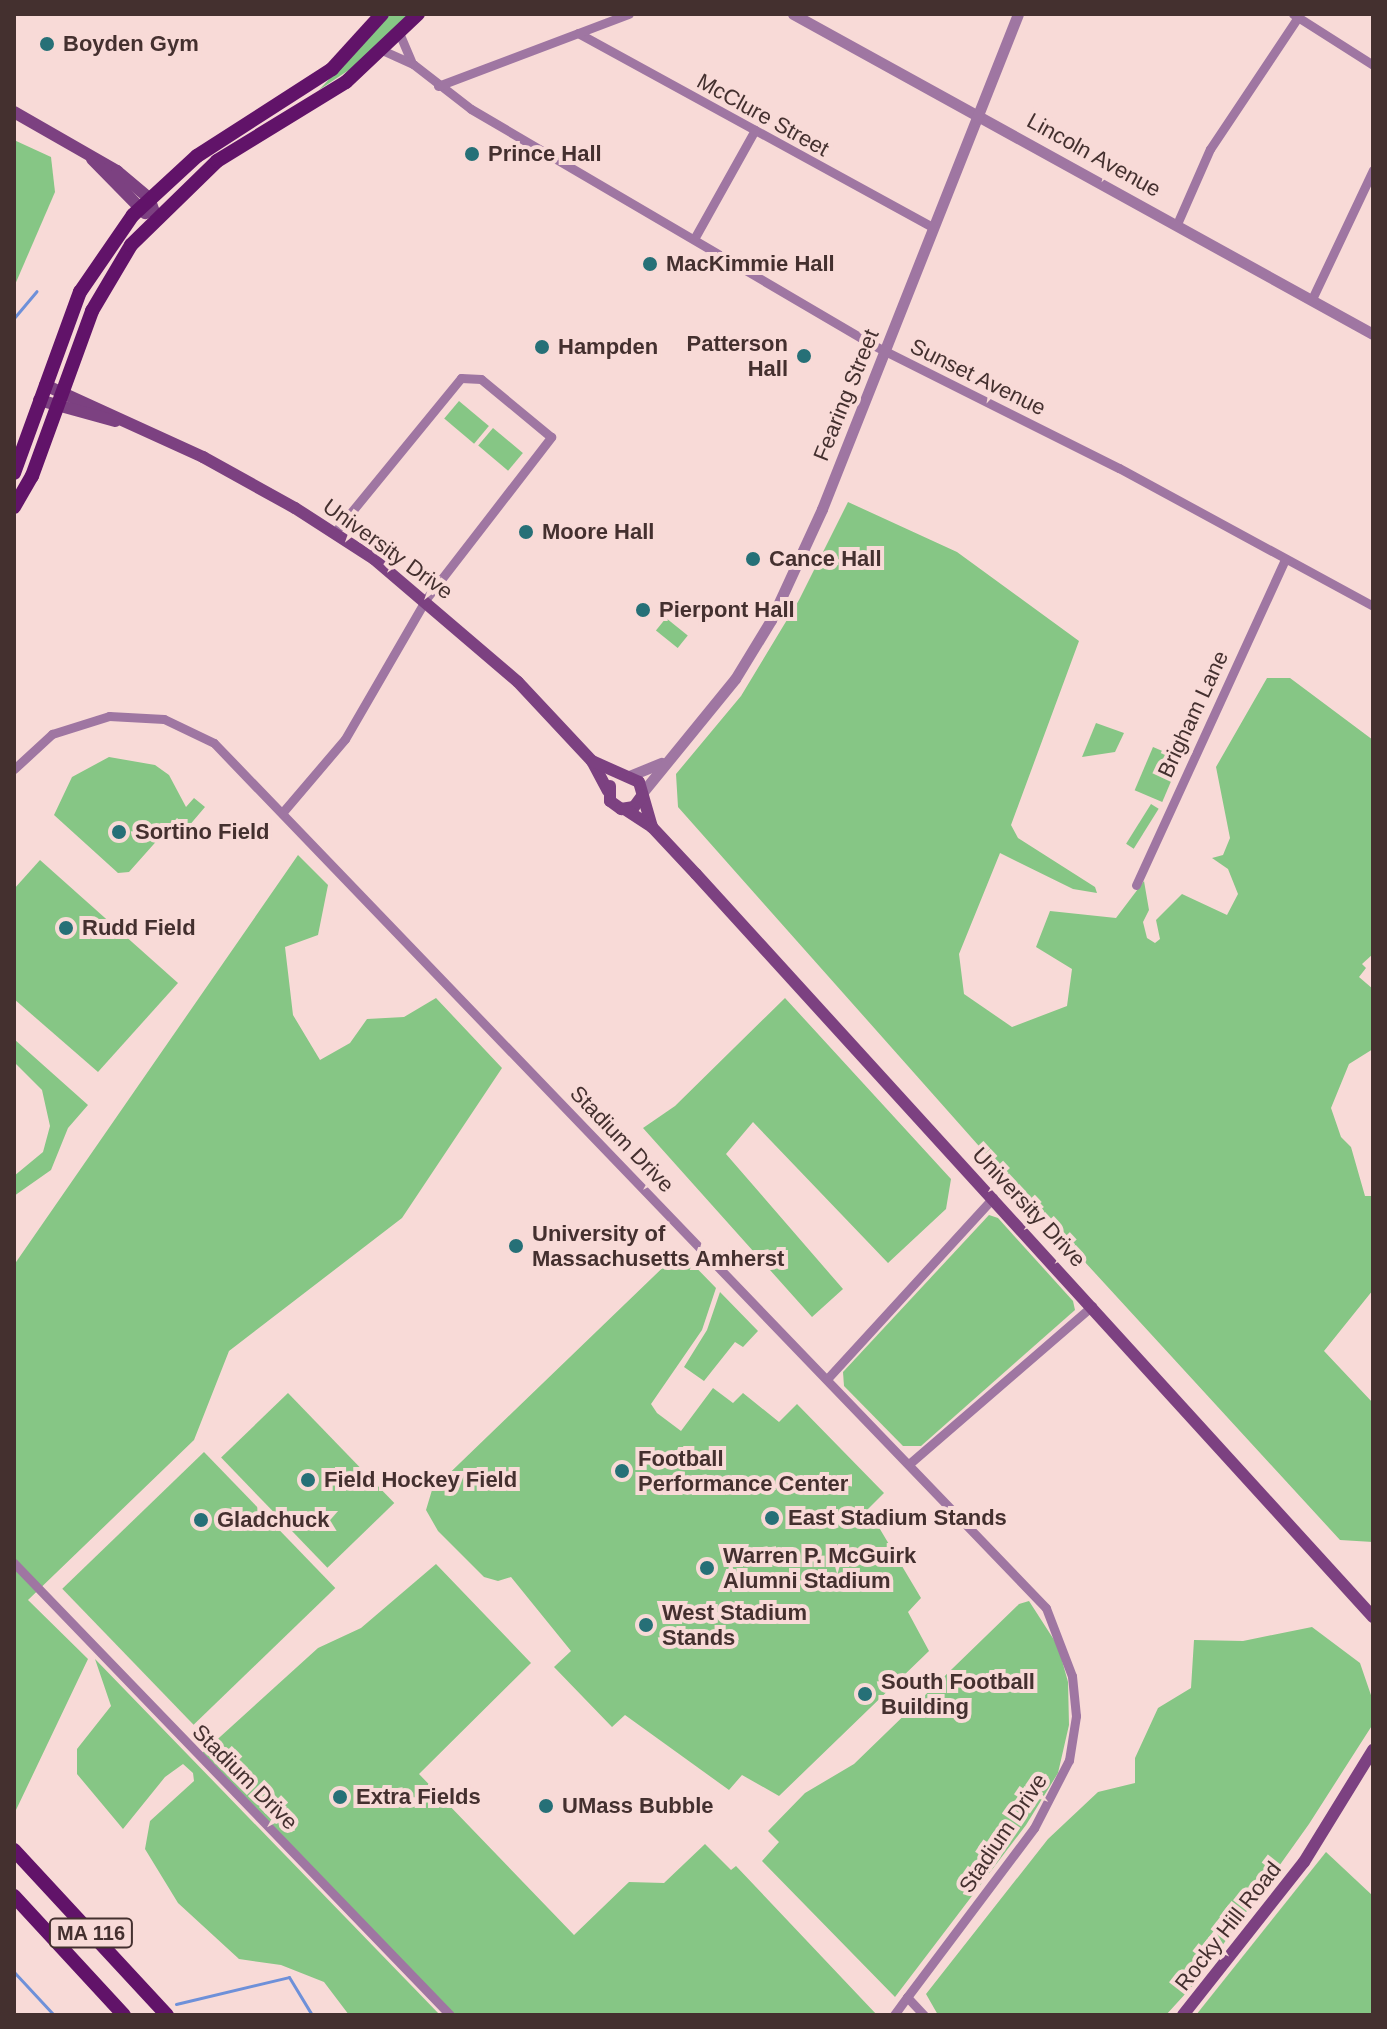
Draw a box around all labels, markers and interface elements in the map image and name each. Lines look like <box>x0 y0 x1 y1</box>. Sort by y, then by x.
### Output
place label: Boyden Gym <box>63 31 199 57</box>
marker: Boyden Gym <box>38 35 56 53</box>
street label: McClure Street <box>692 68 834 162</box>
street label: Lincoln Avenue <box>1022 107 1166 203</box>
place label: Prince Hall <box>488 141 602 167</box>
marker: Prince Hall <box>463 145 481 163</box>
place label: MacKimmie Hall <box>666 251 835 277</box>
marker: MacKimmie Hall <box>641 255 659 273</box>
street label: Fearing Street <box>808 325 884 465</box>
place label: Patterson Hall <box>687 330 788 382</box>
street label: Sunset Avenue <box>905 333 1051 421</box>
place label: Hampden <box>558 334 658 360</box>
marker: Hampden <box>533 338 551 356</box>
marker: Patterson Hall <box>795 347 813 365</box>
street label: University Drive <box>318 493 458 605</box>
place label: Moore Hall <box>542 519 654 545</box>
marker: Moore Hall <box>517 523 535 541</box>
place label: Cance Hall <box>769 546 881 572</box>
marker: Cance Hall <box>744 550 762 568</box>
place label: Pierpont Hall <box>659 597 795 623</box>
marker: Pierpont Hall <box>634 601 652 619</box>
street label: Brigham Lane <box>1152 646 1234 782</box>
place label: Sortino Field <box>135 819 269 845</box>
marker: Sortino Field <box>110 823 128 841</box>
place label: Rudd Field <box>82 915 196 941</box>
marker: Rudd Field <box>57 919 75 937</box>
street label: Stadium Drive <box>565 1080 679 1198</box>
street label: University Drive <box>967 1142 1091 1272</box>
place label: University of Massachusetts Amherst <box>532 1220 785 1272</box>
marker: University of Massachusetts Amherst <box>507 1237 525 1255</box>
place label: Football Performance Center <box>638 1445 848 1496</box>
marker: Football Performance Center <box>613 1462 631 1480</box>
place label: Field Hockey Field <box>324 1467 517 1493</box>
marker: Field Hockey Field <box>299 1471 317 1489</box>
place label: East Stadium Stands <box>788 1505 1007 1531</box>
place label: Gladchuck <box>217 1507 329 1533</box>
marker: East Stadium Stands <box>763 1509 781 1527</box>
marker: Gladchuck <box>192 1511 210 1529</box>
place label: Warren P. McGuirk Alumni Stadium <box>723 1542 916 1594</box>
marker: Warren P. McGuirk Alumni Stadium <box>698 1559 716 1577</box>
place label: West Stadium Stands <box>662 1599 807 1650</box>
marker: West Stadium Stands <box>637 1616 655 1634</box>
place label: South Football Building <box>881 1668 1035 1720</box>
marker: South Football Building <box>856 1685 874 1703</box>
street label: Stadium Drive <box>187 1719 303 1835</box>
street label: Stadium Drive <box>953 1768 1053 1898</box>
place label: Extra Fields <box>356 1784 481 1810</box>
marker: Extra Fields <box>331 1788 349 1806</box>
place label: UMass Bubble <box>562 1793 714 1819</box>
marker: UMass Bubble <box>537 1797 555 1815</box>
street label: Rocky Hill Road <box>1169 1856 1287 1996</box>
road number: MA 116 <box>47 1917 135 1949</box>

